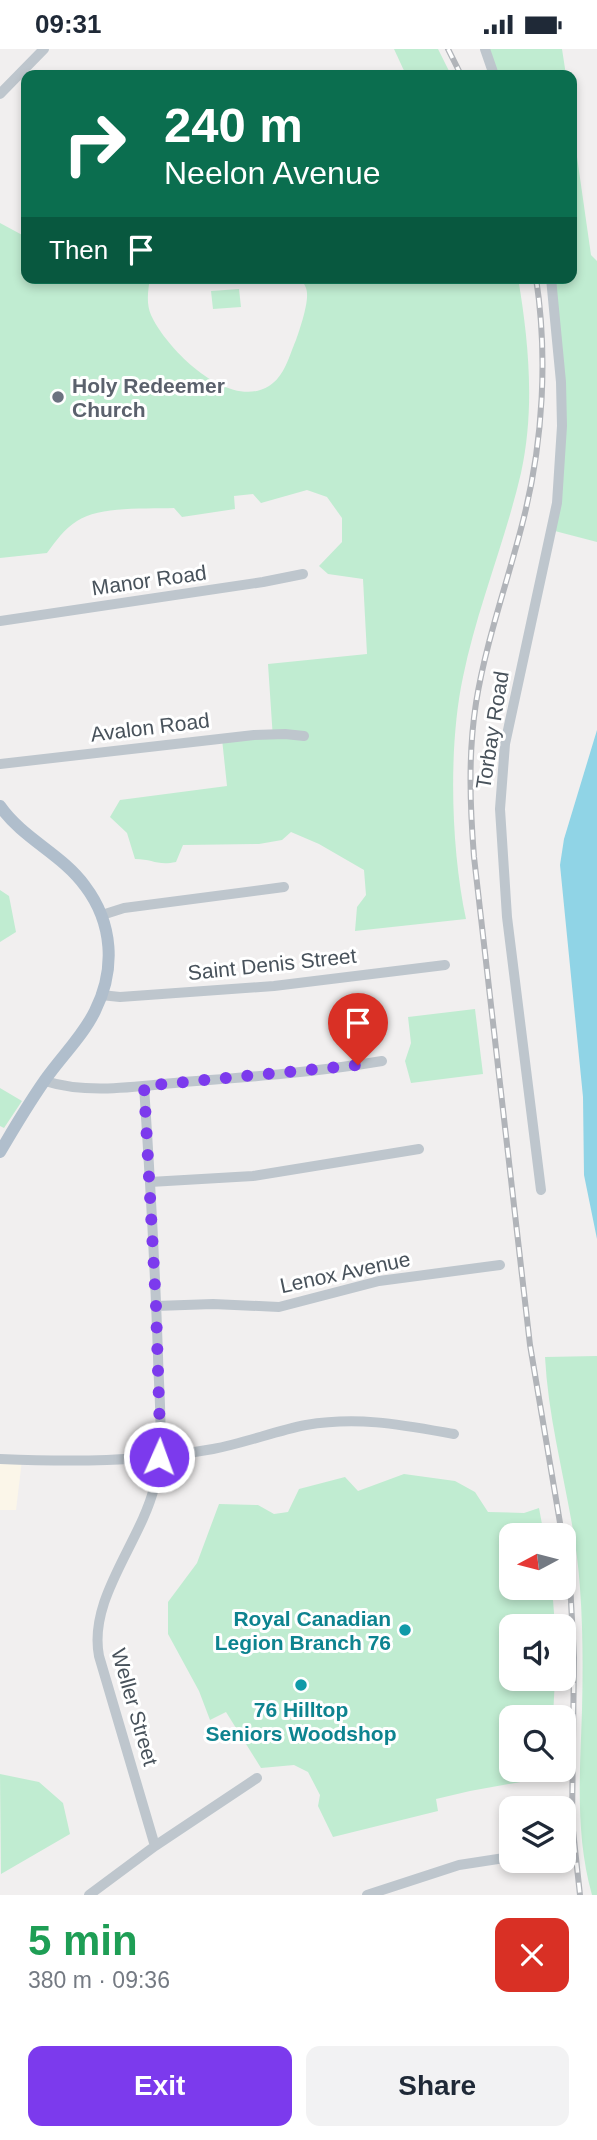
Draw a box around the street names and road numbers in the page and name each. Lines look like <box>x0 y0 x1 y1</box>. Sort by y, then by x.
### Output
street label: Manor Road <box>90 561 208 599</box>
street label: Torbay Road <box>471 669 513 791</box>
street label: Avalon Road <box>89 708 211 746</box>
street label: Saint Denis Street <box>187 944 358 984</box>
street label: Lenox Avenue <box>278 1247 412 1297</box>
street label: Weller Street <box>107 1646 163 1768</box>

